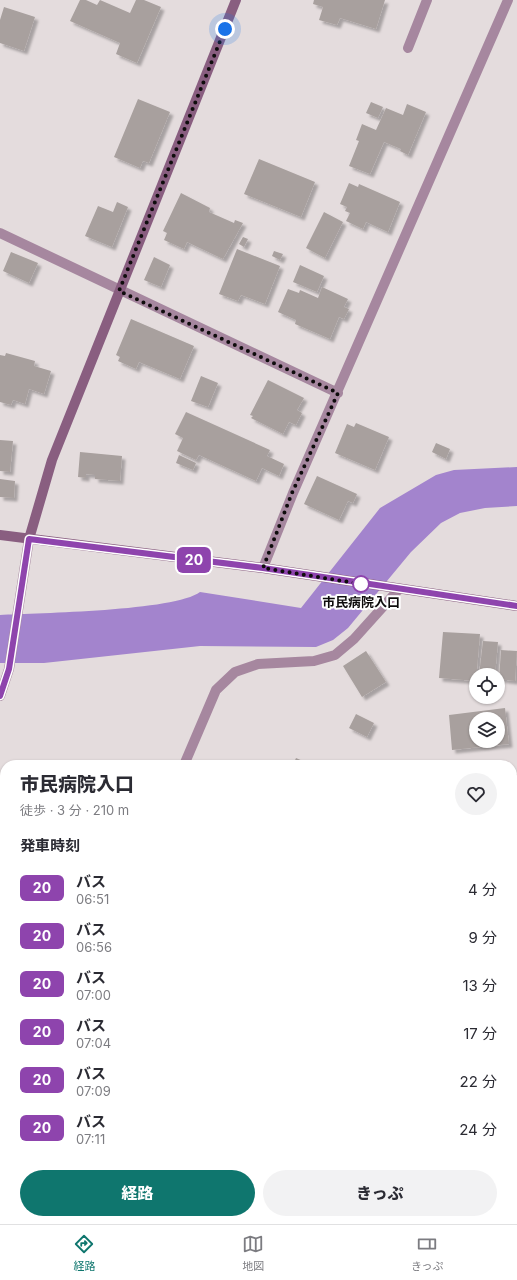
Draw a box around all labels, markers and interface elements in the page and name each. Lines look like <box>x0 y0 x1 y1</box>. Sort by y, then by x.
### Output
your location <box>215 19 235 39</box>
line badge: 20 <box>176 547 212 573</box>
text: 20 <box>185 551 203 568</box>
marker: 市民病院入口 <box>352 575 370 593</box>
place label: 市民病院入口 <box>322 594 400 610</box>
map controls <box>469 668 505 748</box>
button: locate <box>469 668 505 704</box>
button: layers <box>469 712 505 748</box>
text: 市民病院入口 <box>20 773 134 796</box>
button: heart <box>455 773 497 815</box>
text: 徒歩 · 3 分 · 210 m <box>20 802 129 818</box>
text: 発車時刻 <box>20 836 80 855</box>
text: バス <box>76 872 106 891</box>
text: 20 <box>33 879 51 896</box>
text: 4 分 <box>468 880 497 899</box>
text: 06:51 <box>76 891 109 907</box>
text: バス <box>76 920 106 939</box>
text: 20 <box>33 927 51 944</box>
text: 9 分 <box>468 928 497 947</box>
text: 06:56 <box>76 939 112 955</box>
text: バス <box>76 968 106 987</box>
text: 20 <box>33 975 51 992</box>
text: 13 分 <box>462 976 497 995</box>
text: 07:00 <box>76 987 111 1003</box>
text: バス <box>76 1016 106 1035</box>
text: 20 <box>33 1023 51 1040</box>
text: 17 分 <box>463 1024 497 1043</box>
text: 07:04 <box>76 1035 111 1051</box>
text: バス <box>76 1064 106 1083</box>
text: 20 <box>33 1071 51 1088</box>
text: 22 分 <box>459 1072 497 1091</box>
text: 07:09 <box>76 1083 111 1099</box>
text: バス <box>76 1112 106 1131</box>
text: 20 <box>33 1119 51 1136</box>
text: 24 分 <box>459 1120 497 1139</box>
text: 07:11 <box>76 1131 105 1147</box>
button: 経路 <box>20 1170 255 1216</box>
button: きっぷ <box>263 1170 497 1216</box>
tab: 経路 <box>73 1233 95 1273</box>
tab: 地図 <box>242 1233 264 1273</box>
tab: きっぷ <box>411 1233 444 1273</box>

